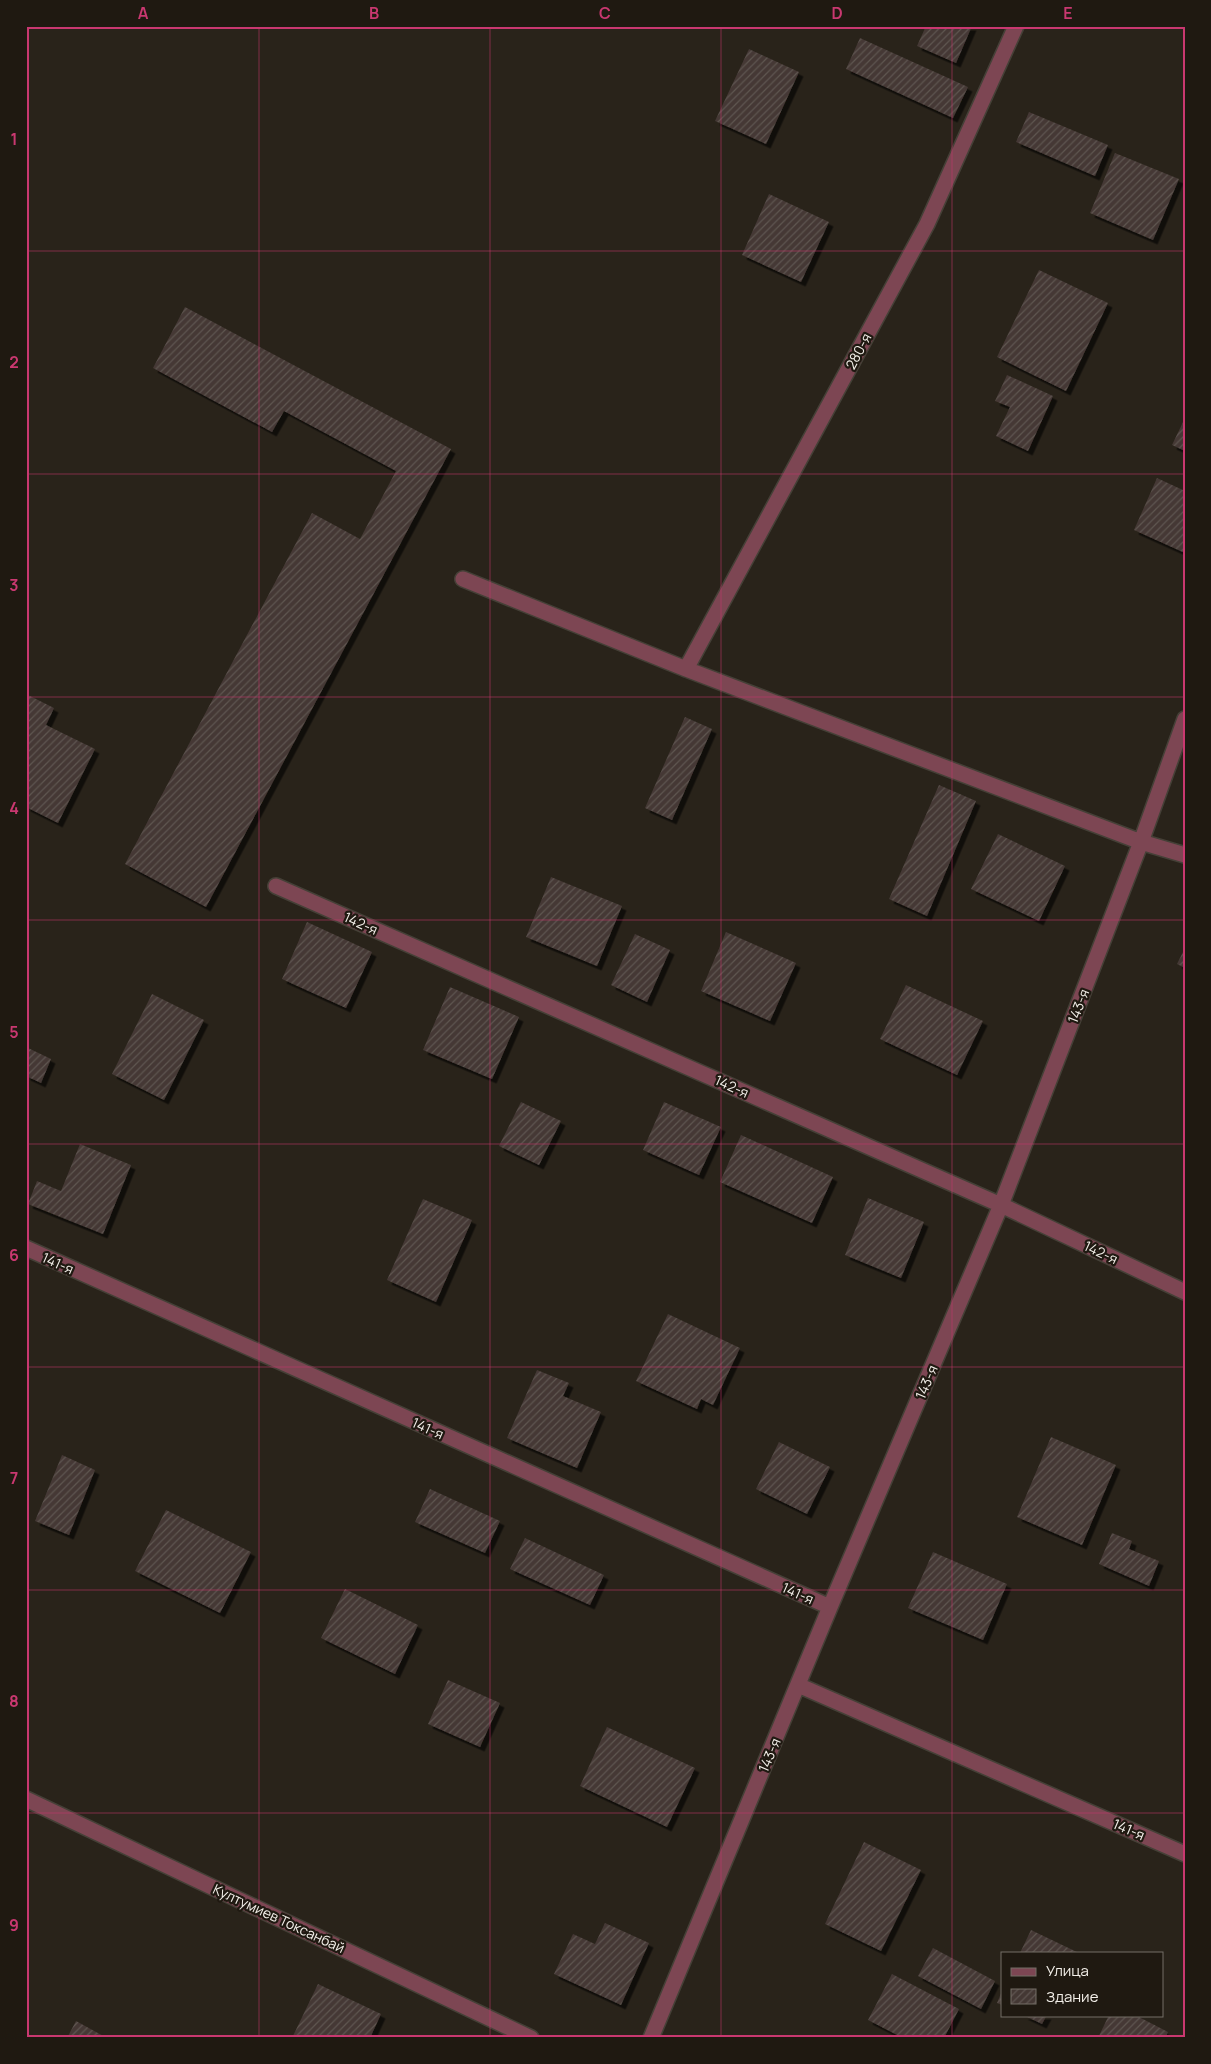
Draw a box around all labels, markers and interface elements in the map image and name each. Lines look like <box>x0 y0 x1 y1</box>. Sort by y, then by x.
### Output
text: A <box>138 2 149 24</box>
text: B <box>369 2 379 24</box>
text: C <box>599 2 611 24</box>
text: D <box>831 2 843 24</box>
text: E <box>1063 2 1073 24</box>
text: 1 <box>10 128 18 150</box>
street label: 280-я <box>841 330 875 372</box>
text: 2 <box>9 351 19 373</box>
text: 3 <box>9 574 19 596</box>
text: 4 <box>9 797 19 819</box>
street label: 142-я <box>341 907 381 939</box>
street label: 143-я <box>1063 986 1093 1026</box>
text: 5 <box>9 1021 19 1043</box>
street label: 142-я <box>712 1070 752 1102</box>
street label: 142-я <box>1081 1236 1121 1268</box>
text: 6 <box>9 1244 19 1266</box>
street label: 141-я <box>39 1248 77 1278</box>
street label: 143-я <box>910 1362 942 1402</box>
street label: 141-я <box>409 1413 447 1443</box>
text: 7 <box>10 1467 18 1489</box>
street label: 141-я <box>779 1578 817 1608</box>
text: 8 <box>9 1690 19 1712</box>
street label: 143-я <box>753 1735 785 1775</box>
street label: 141-я <box>1110 1814 1148 1844</box>
street label: Култумиев Токсанбай <box>210 1879 348 1957</box>
text: 9 <box>9 1914 19 1936</box>
legend <box>1001 1952 1164 2016</box>
text: Улица <box>1046 1960 1089 1981</box>
text: Здание <box>1046 1986 1099 2007</box>

